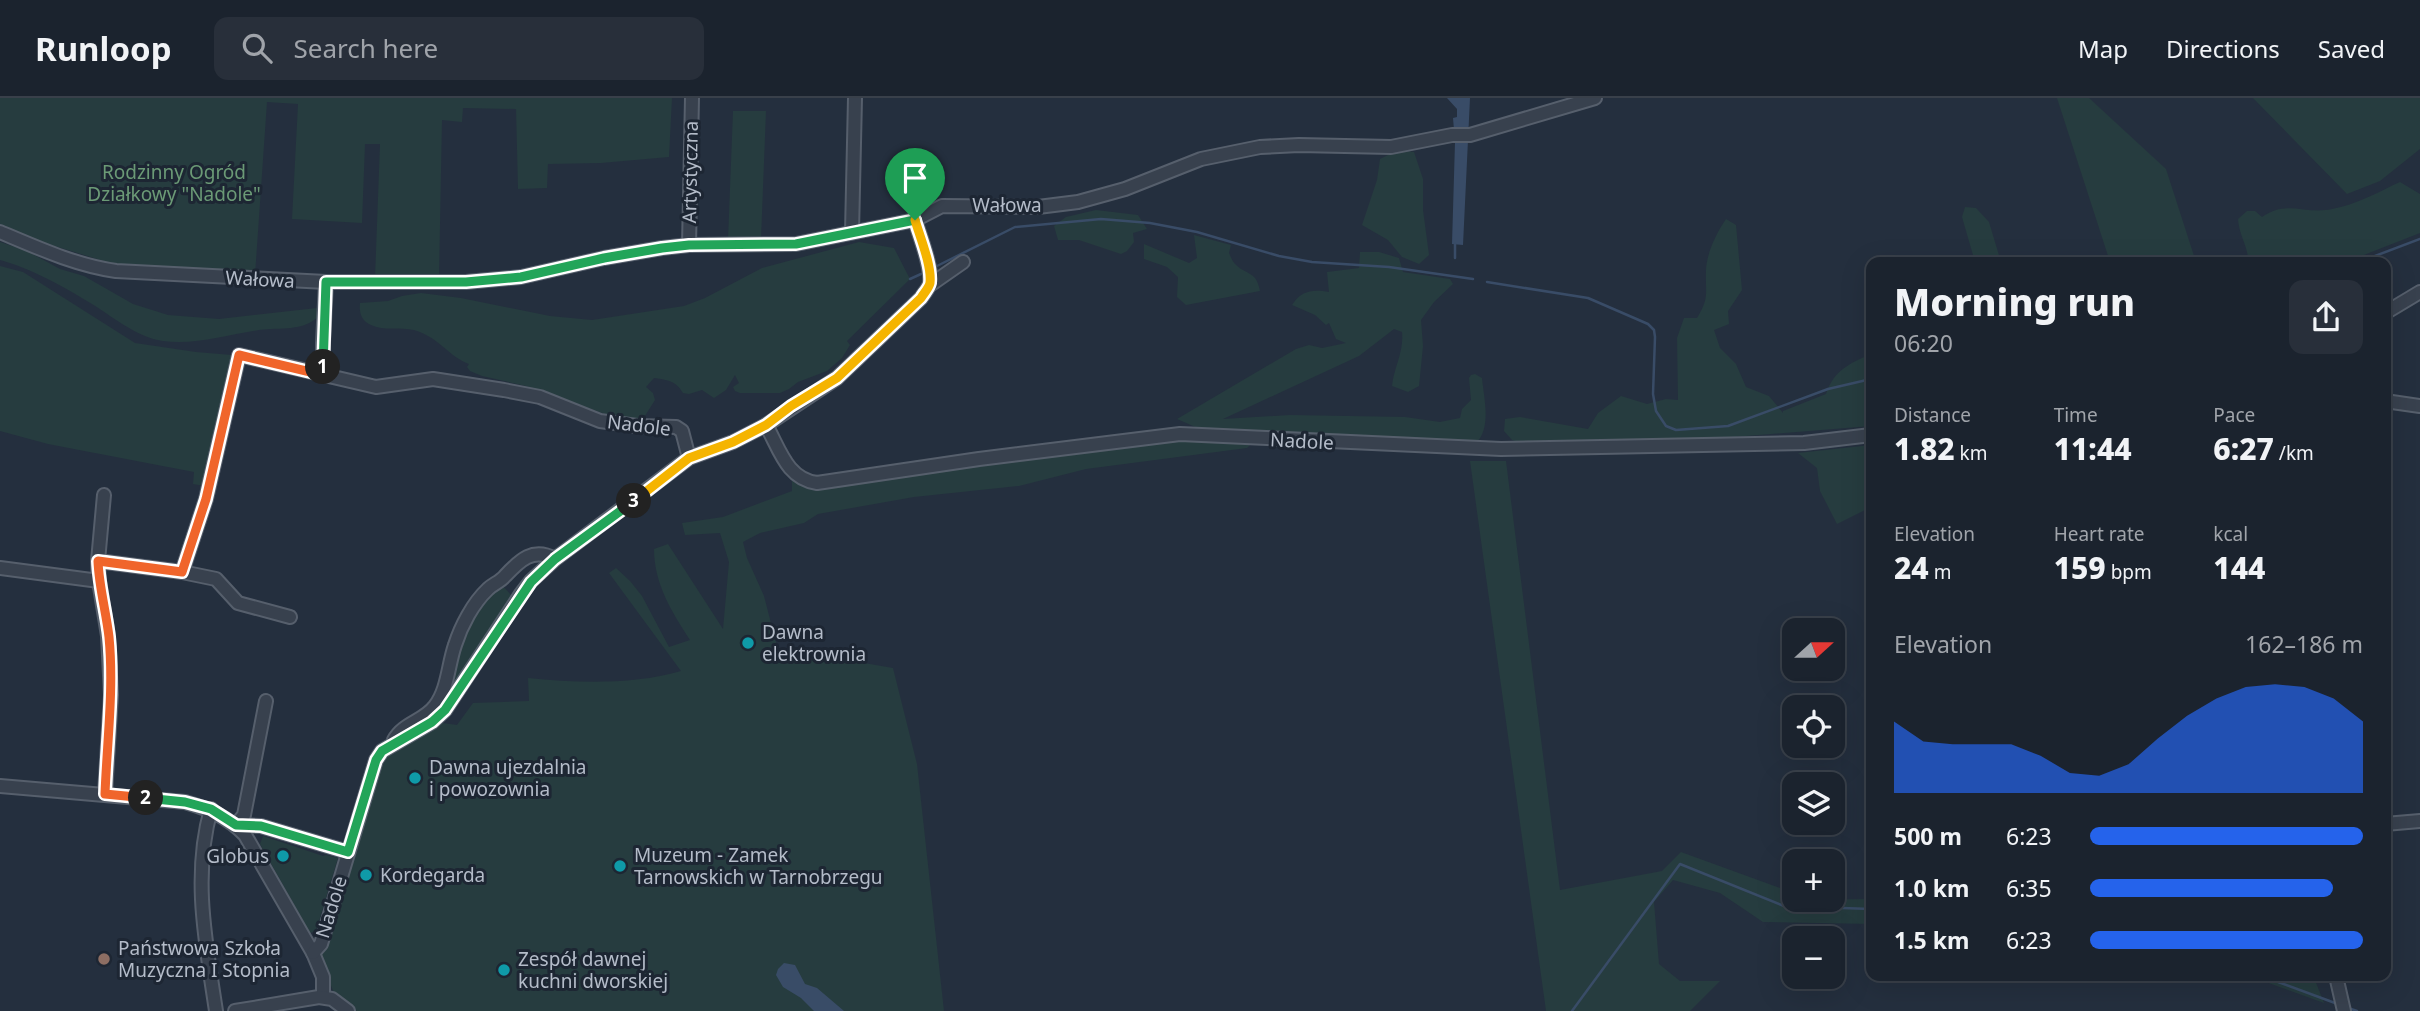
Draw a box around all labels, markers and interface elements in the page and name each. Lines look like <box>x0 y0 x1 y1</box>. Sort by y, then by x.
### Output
search box <box>214 17 704 80</box>
text: Runloop <box>35 26 172 71</box>
icon: search <box>238 29 276 67</box>
text: Search here <box>294 30 438 66</box>
text: Map <box>2078 32 2128 65</box>
text: Directions <box>2166 32 2280 65</box>
text: Saved <box>2318 32 2385 65</box>
street label: Artystyczna <box>676 120 704 224</box>
pin <box>885 148 945 220</box>
park label: Rodzinny Ogród Działkowy "Nadole" <box>87 159 261 207</box>
icon: arrive <box>896 159 934 197</box>
street label: Wałowa <box>972 192 1042 218</box>
street label: Wałowa <box>225 264 295 294</box>
text: Morning run <box>1894 275 2135 327</box>
button: share <box>2289 280 2363 354</box>
text: 06:20 <box>1894 327 1953 359</box>
pin: 1 <box>306 350 340 384</box>
text: 1 <box>317 353 328 379</box>
text: Distance <box>1894 402 1971 428</box>
text: Time <box>2054 402 2098 428</box>
text: Pace <box>2213 402 2255 428</box>
street label: Nadole <box>606 408 672 442</box>
street label: Nadole <box>1269 426 1335 456</box>
text: 1.82 <box>1894 428 1955 469</box>
text: 11:44 <box>2054 428 2132 469</box>
text: 6:27 <box>2213 428 2274 469</box>
text: km <box>1955 440 1987 466</box>
text: /km <box>2274 440 2314 466</box>
pin: 3 <box>616 484 652 518</box>
text: 3 <box>628 487 639 513</box>
text: Elevation <box>1894 521 1975 547</box>
text: Heart rate <box>2054 521 2144 547</box>
text: kcal <box>2213 521 2248 547</box>
text: 24 <box>1894 547 1929 588</box>
text: 159 <box>2054 547 2106 588</box>
text: 144 <box>2213 547 2265 588</box>
text: m <box>1929 559 1951 585</box>
text: bpm <box>2106 559 2152 585</box>
north arrow <box>1782 618 1844 681</box>
map controls <box>1782 618 1845 989</box>
place label: Dawna elektrownia <box>762 619 866 667</box>
text: Elevation <box>1894 628 1992 660</box>
text: 162–186 m <box>2245 628 2363 660</box>
marker: Dawna elektrownia <box>740 635 756 651</box>
button: locate <box>1782 695 1845 758</box>
place label: Dawna ujezdalnia i powozownia <box>429 754 586 802</box>
marker: Dawna ujezdalnia i powozownia <box>407 770 423 786</box>
button: layers <box>1782 772 1845 835</box>
pin: 2 <box>128 780 164 816</box>
text: 2 <box>140 784 151 810</box>
text: 500 m <box>1894 820 1962 852</box>
text: 6:23 <box>2006 820 2052 852</box>
place label: Muzeum - Zamek Tarnowskich w Tarnobrzegu <box>634 842 883 890</box>
place label: Globus <box>206 843 269 869</box>
marker: Globus <box>275 848 291 864</box>
button: + <box>1782 849 1845 912</box>
marker: Muzeum - Zamek Tarnowskich w Tarnobrzegu <box>612 858 628 874</box>
place label: Kordegarda <box>380 862 485 888</box>
marker: Kordegarda <box>358 867 374 883</box>
text: 1.0 km <box>1894 872 1969 904</box>
text: 6:35 <box>2006 872 2052 904</box>
street label: Nadole <box>309 873 353 941</box>
text: 1.5 km <box>1894 924 1969 956</box>
text: 6:23 <box>2006 924 2052 956</box>
button: − <box>1782 926 1845 989</box>
place label: Państwowa Szkoła Muzyczna I Stopnia <box>118 935 290 983</box>
place label: Zespół dawnej kuchni dworskiej <box>518 946 668 994</box>
marker: Państwowa Szkoła Muzyczna I Stopnia <box>96 951 112 967</box>
marker: Zespół dawnej kuchni dworskiej <box>496 962 512 978</box>

